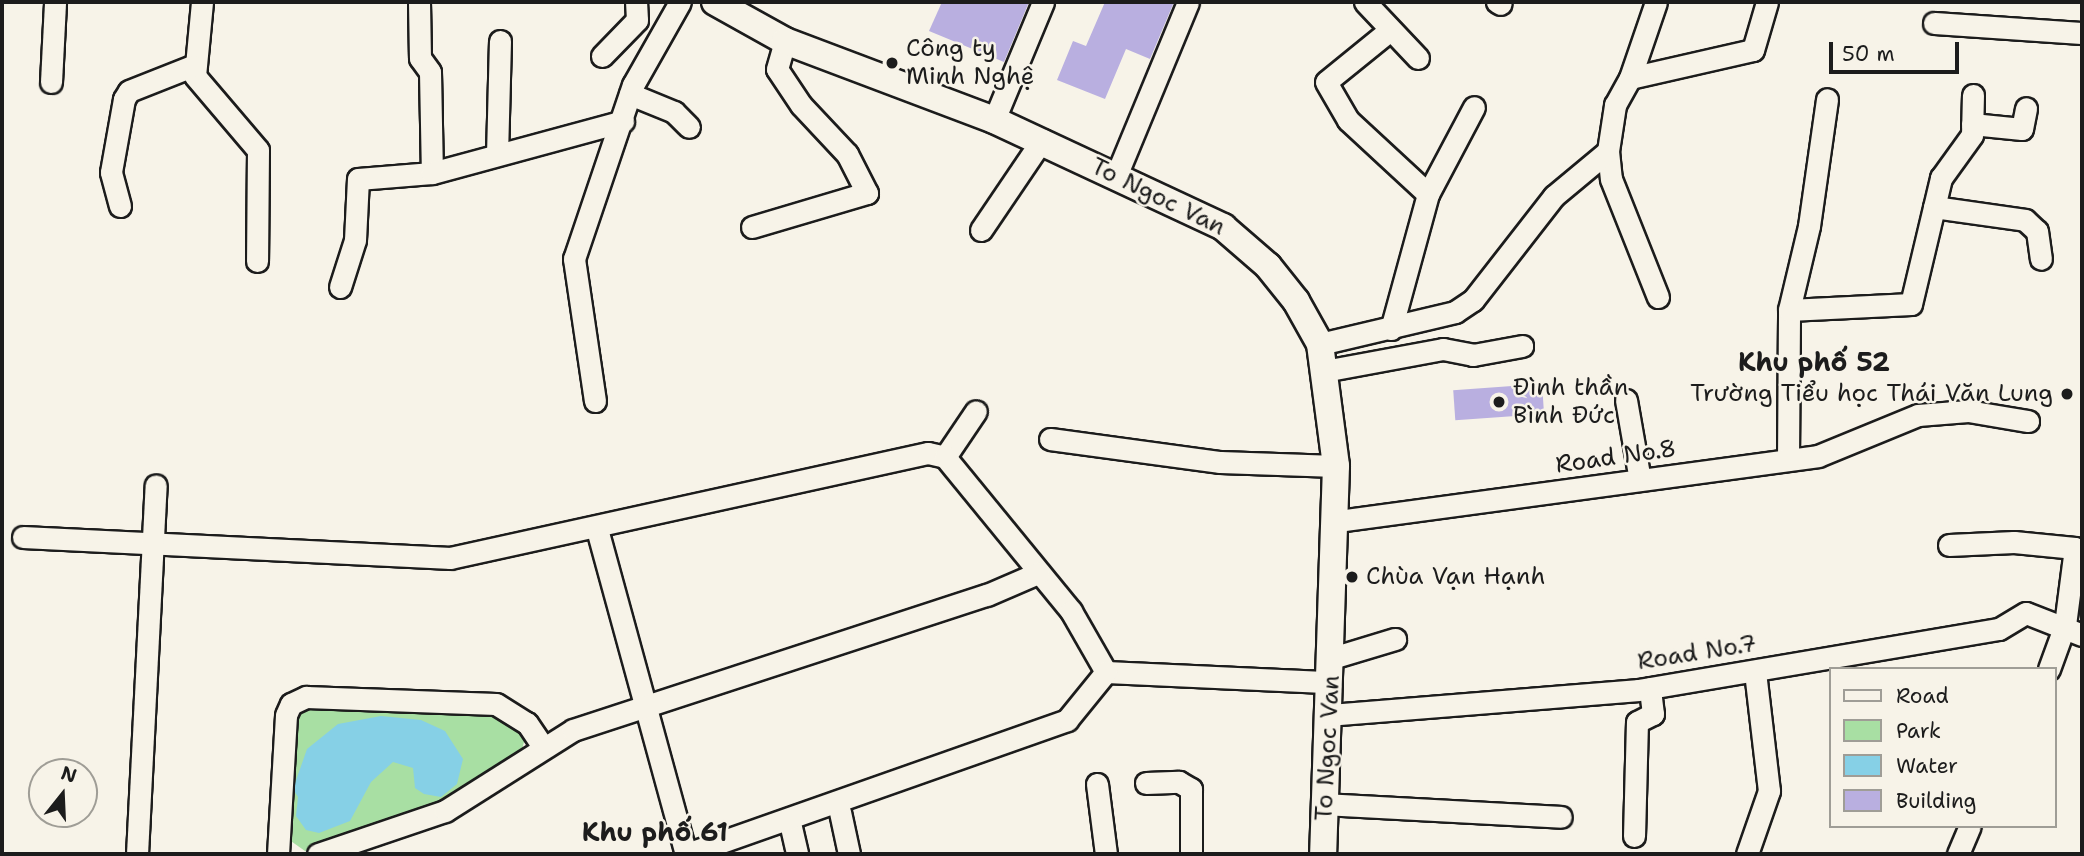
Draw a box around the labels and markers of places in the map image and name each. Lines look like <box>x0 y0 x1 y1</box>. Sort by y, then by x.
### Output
place label: Công ty Minh Nghệ <box>906 35 1034 91</box>
marker: Công ty Minh Nghệ <box>884 55 900 71</box>
place label: Đình thần Bình Đức <box>1513 374 1628 430</box>
place label: Trường Tiểu học Thái Văn Lung <box>1690 380 2053 408</box>
marker: Trường Tiểu học Thái Văn Lung <box>2059 386 2075 402</box>
marker: Đình thần Bình Đức <box>1491 394 1507 410</box>
place label: Chùa Vạn Hạnh <box>1366 563 1545 591</box>
marker: Chùa Vạn Hạnh <box>1344 569 1360 585</box>

